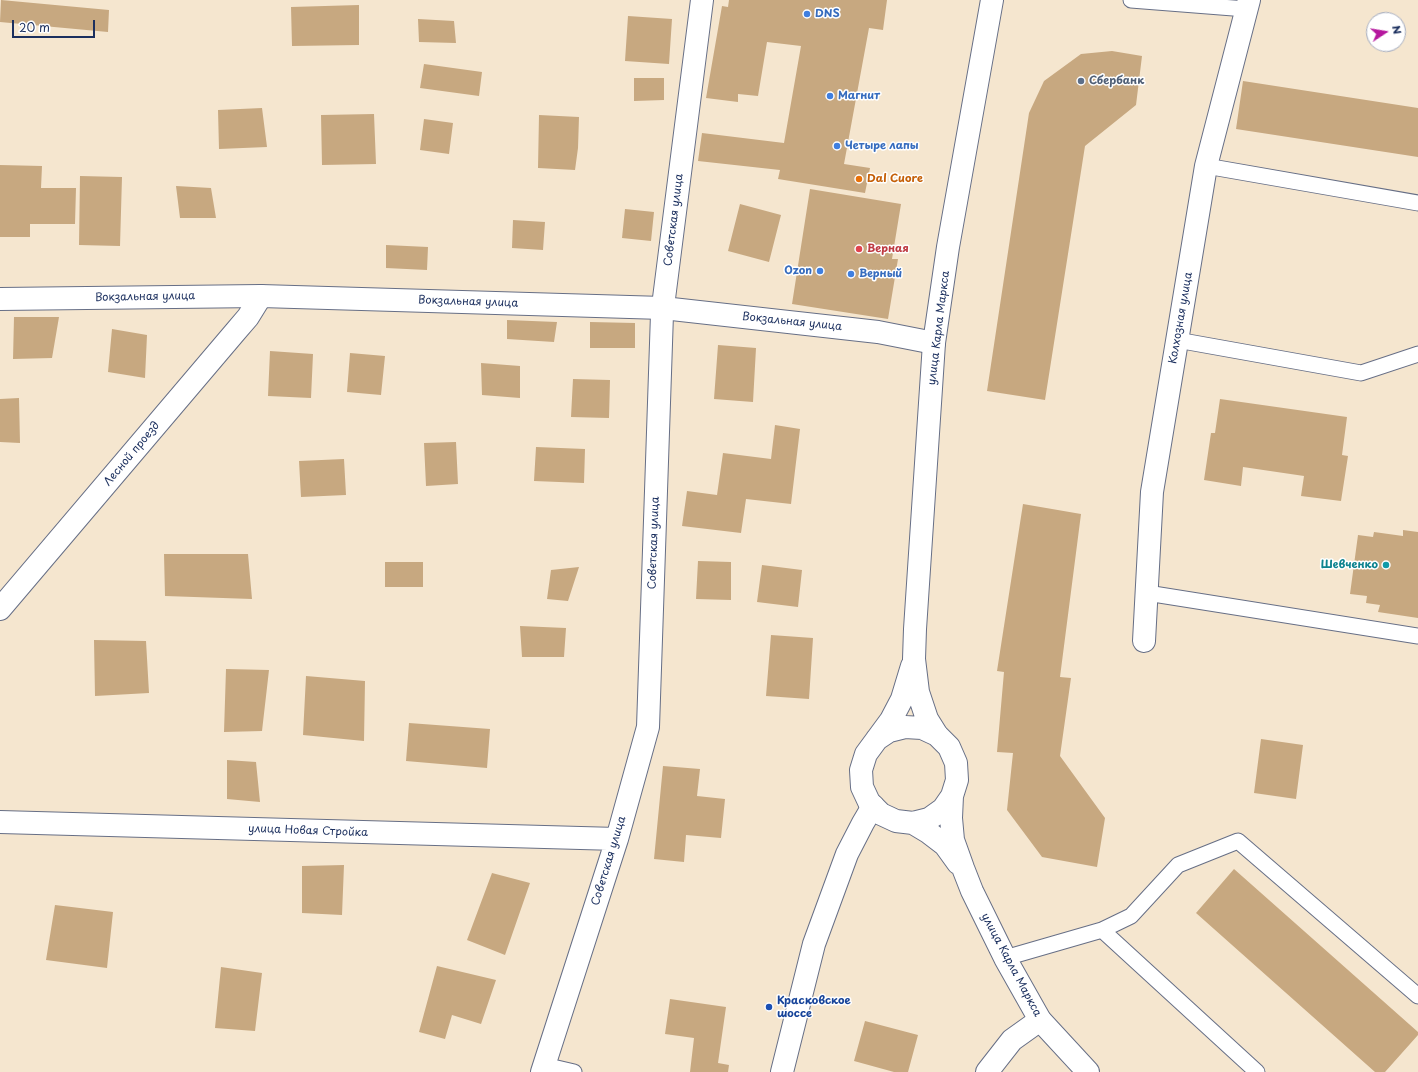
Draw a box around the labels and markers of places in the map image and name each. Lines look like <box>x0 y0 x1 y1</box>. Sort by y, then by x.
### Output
place label: DNS <box>815 7 840 21</box>
marker: DNS <box>802 9 812 19</box>
place label: Сбербанк <box>1089 74 1144 88</box>
marker: Сбербанк <box>1076 76 1086 86</box>
place label: Магнит <box>838 89 880 103</box>
marker: Магнит <box>825 91 835 101</box>
place label: Четыре лапы <box>845 139 919 153</box>
marker: Четыре лапы <box>832 141 842 151</box>
place label: Dal Cuore <box>867 172 923 186</box>
marker: Dal Cuore <box>854 174 864 184</box>
place label: Верная <box>867 242 909 256</box>
marker: Верная <box>854 244 864 254</box>
place label: Ozon <box>784 264 812 278</box>
marker: Ozon <box>815 266 825 276</box>
place label: Верный <box>859 267 902 281</box>
marker: Верный <box>846 269 856 279</box>
place label: Шевченко <box>1321 558 1378 572</box>
marker: Шевченко <box>1381 560 1391 570</box>
place label: Красковское шоссе <box>777 994 851 1020</box>
marker: Красковское шоссе <box>764 1002 774 1012</box>

